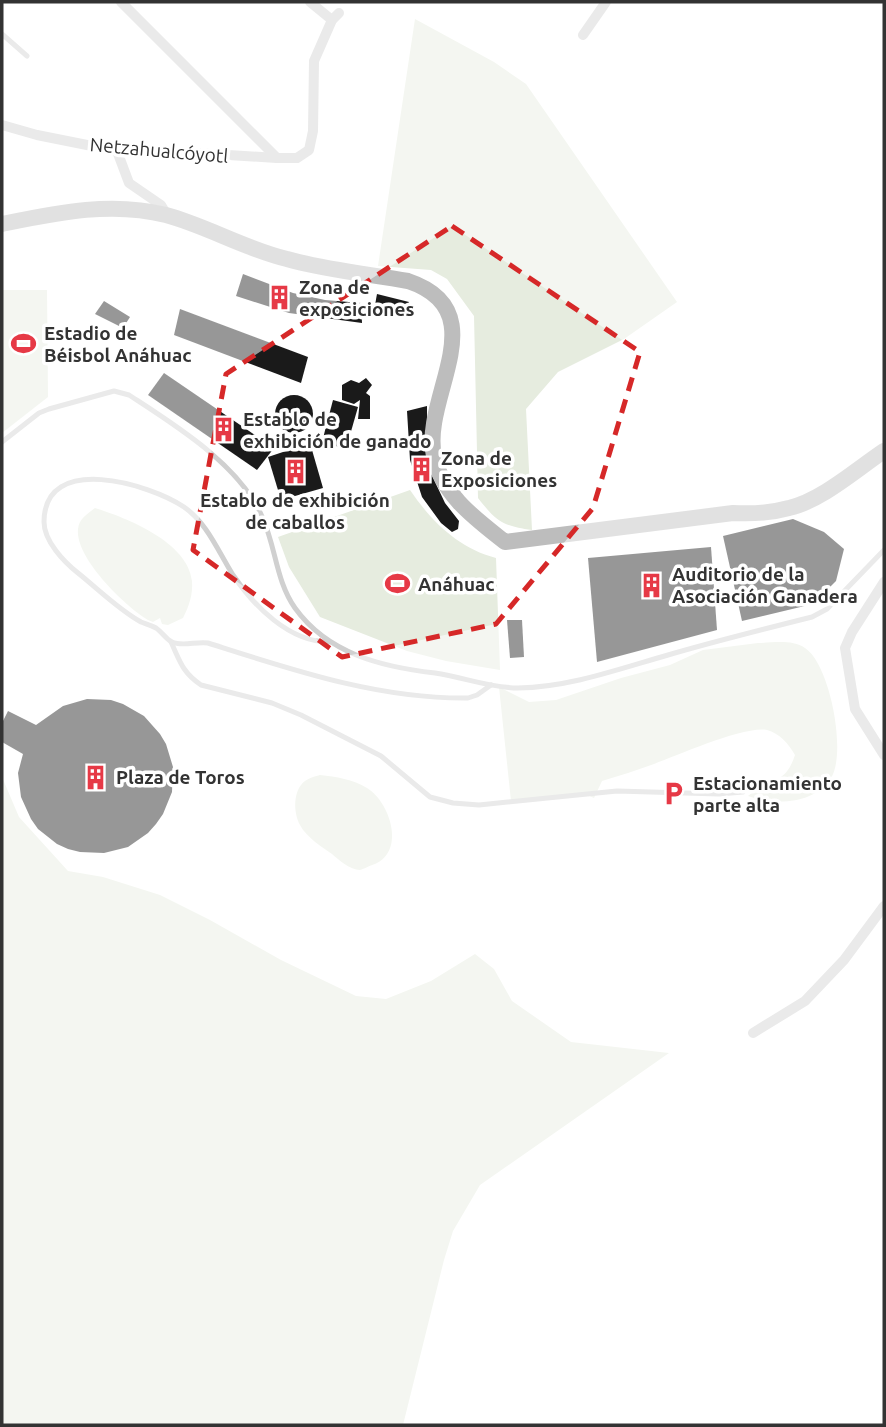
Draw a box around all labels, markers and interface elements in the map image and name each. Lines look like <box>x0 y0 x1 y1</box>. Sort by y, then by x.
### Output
street label: Netzahualcóyotl <box>89 133 229 167</box>
place label: Zona de exposiciones <box>299 276 414 320</box>
building icon: Zona de exposiciones <box>265 284 293 312</box>
place label: Estadio de Béisbol Anáhuac <box>44 322 192 366</box>
sports icon: Estadio de Béisbol Anáhuac <box>10 330 38 358</box>
place label: Establo de exhibición de ganado <box>243 408 432 452</box>
building icon: Establo de exhibición de ganado <box>209 416 237 444</box>
place label: Zona de Exposiciones <box>441 447 557 491</box>
building icon: Zona de Exposiciones <box>407 455 435 483</box>
building icon: Establo de exhibición de caballos <box>281 458 309 486</box>
place label: Establo de exhibición de caballos <box>200 489 390 533</box>
place label: Auditorio de la Asociación Ganadera <box>672 563 858 607</box>
sports icon: Anáhuac <box>384 570 412 598</box>
building icon: Auditorio de la Asociación Ganadera <box>638 571 666 599</box>
place label: Anáhuac <box>418 573 495 595</box>
building icon: Plaza de Toros <box>82 763 110 791</box>
place label: Plaza de Toros <box>116 766 245 788</box>
place label: Estacionamiento parte alta <box>693 772 842 816</box>
parking icon: Estacionamiento parte alta <box>659 780 687 808</box>

